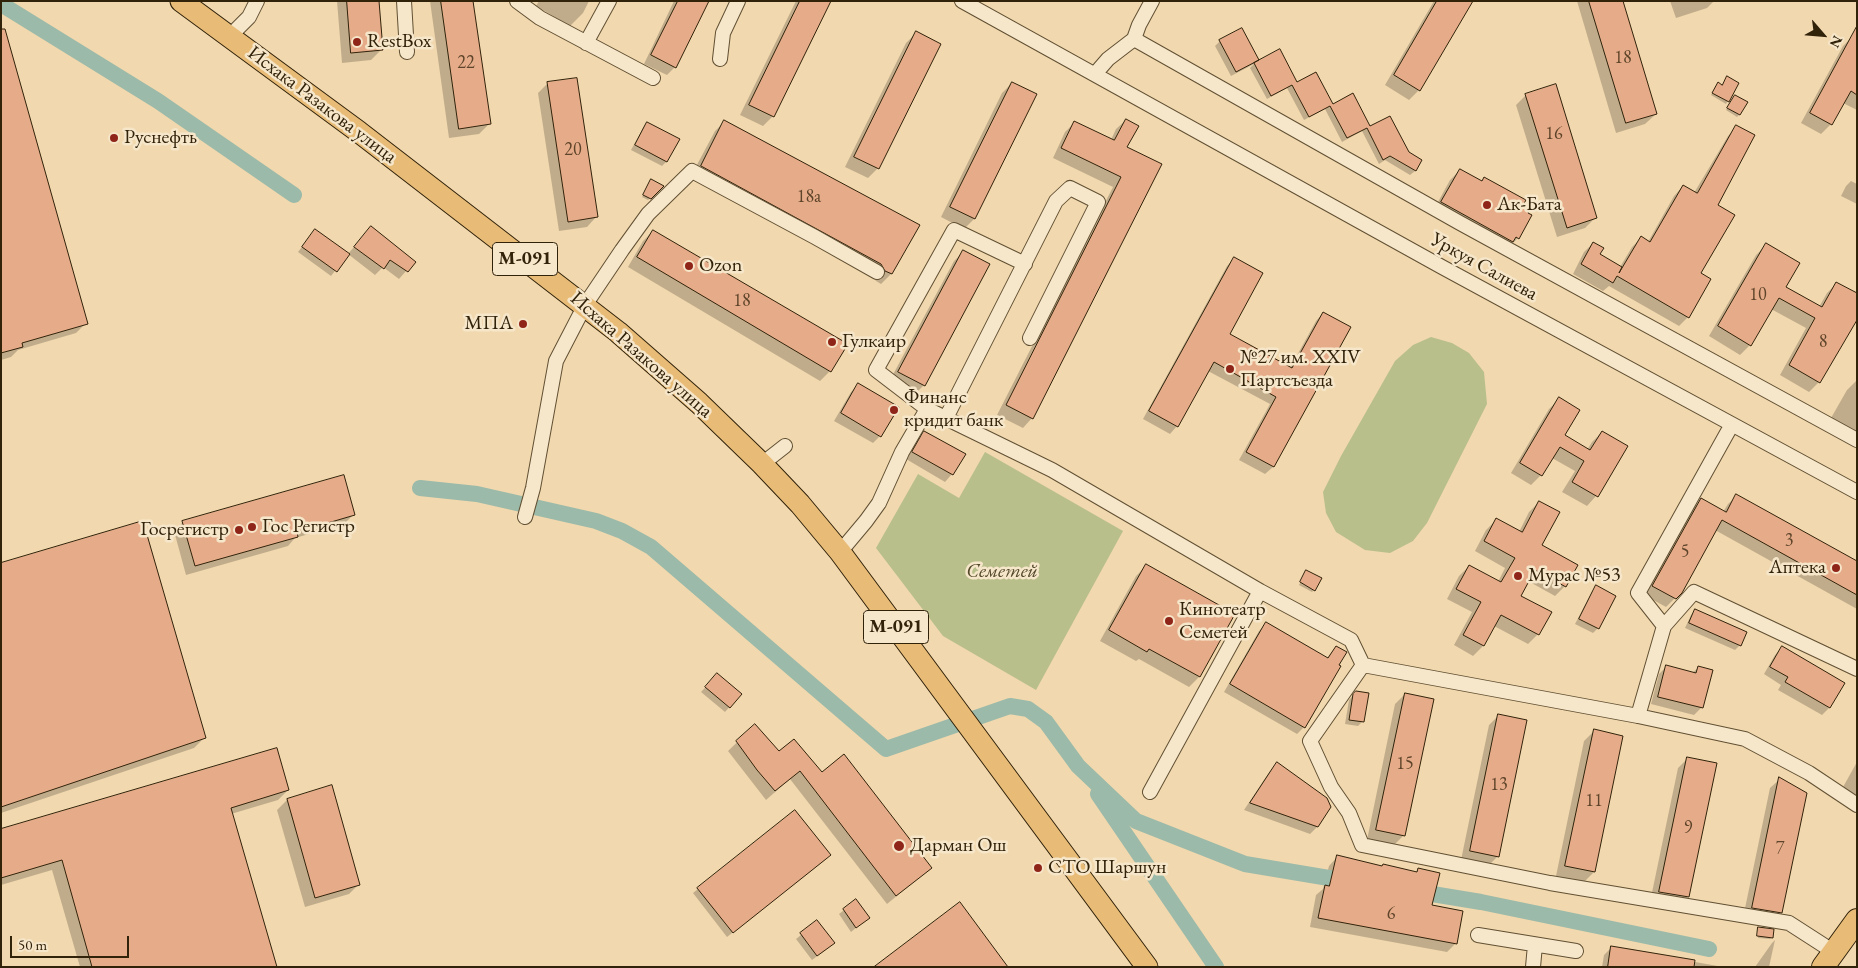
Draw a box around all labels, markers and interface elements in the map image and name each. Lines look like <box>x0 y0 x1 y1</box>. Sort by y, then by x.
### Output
north arrow <box>1798 10 1848 60</box>
place label: RestBox <box>367 30 431 54</box>
text: N <box>1826 33 1847 51</box>
marker: RestBox <box>351 36 363 48</box>
street label: Исхака Разакова улица <box>243 41 401 169</box>
house number: 18 <box>1614 47 1632 69</box>
house number: 22 <box>457 52 475 74</box>
house number: 16 <box>1545 123 1563 145</box>
place label: Руснефть <box>124 126 197 150</box>
marker: Руснефть <box>108 132 120 144</box>
house number: 20 <box>564 139 582 161</box>
house number: 18а <box>797 186 821 208</box>
place label: Ак-Бата <box>1497 193 1562 217</box>
marker: Ак-Бата <box>1481 199 1493 211</box>
street label: Уркуя Салиева <box>1426 228 1542 306</box>
road number: М-091 <box>492 242 558 276</box>
place label: Ozon <box>699 254 742 278</box>
marker: Ozon <box>683 260 695 272</box>
house number: 10 <box>1749 284 1767 306</box>
street label: Исхака Разакова улица <box>565 287 717 423</box>
house number: 18 <box>733 290 751 312</box>
place label: МПА <box>465 312 513 336</box>
marker: МПА <box>517 318 529 330</box>
place label: Гулкаир <box>842 330 906 354</box>
house number: 8 <box>1819 331 1827 353</box>
marker: Гулкаир <box>826 336 838 348</box>
place label: №27 им. XXIV Партсъезда <box>1240 346 1361 393</box>
marker: №27 им. XXIV Партсъезда <box>1224 363 1236 375</box>
place label: Финанс кридит банк <box>904 386 1003 433</box>
marker: Финанс кридит банк <box>888 404 900 416</box>
place label: Гос Регистр <box>262 515 355 539</box>
place label: Госрегистр <box>140 518 229 542</box>
marker: Гос Регистр <box>246 521 258 533</box>
marker: Госрегистр <box>233 524 245 536</box>
house number: 3 <box>1785 530 1793 552</box>
house number: 5 <box>1681 541 1689 563</box>
place label: Аптека <box>1769 556 1826 580</box>
park label: Семетей <box>966 560 1038 584</box>
marker: Аптека <box>1830 562 1842 574</box>
place label: Мурас №53 <box>1528 564 1621 588</box>
marker: Мурас №53 <box>1512 570 1524 582</box>
place label: Кинотеатр Семетей <box>1179 598 1266 645</box>
road number: М-091 <box>864 610 928 644</box>
marker: Кинотеатр Семетей <box>1163 615 1175 627</box>
house number: 15 <box>1396 753 1414 775</box>
house number: 13 <box>1490 774 1508 796</box>
house number: 11 <box>1585 790 1603 812</box>
house number: 9 <box>1684 817 1692 839</box>
place label: Дарман Ош <box>910 834 1006 858</box>
house number: 7 <box>1776 838 1784 860</box>
marker: Дарман Ош <box>892 839 906 853</box>
place label: СТО Шаршун <box>1048 856 1167 880</box>
marker: СТО Шаршун <box>1032 862 1044 874</box>
house number: 6 <box>1387 903 1395 925</box>
scale bar <box>12 926 131 958</box>
text: 50 m <box>18 935 47 954</box>

